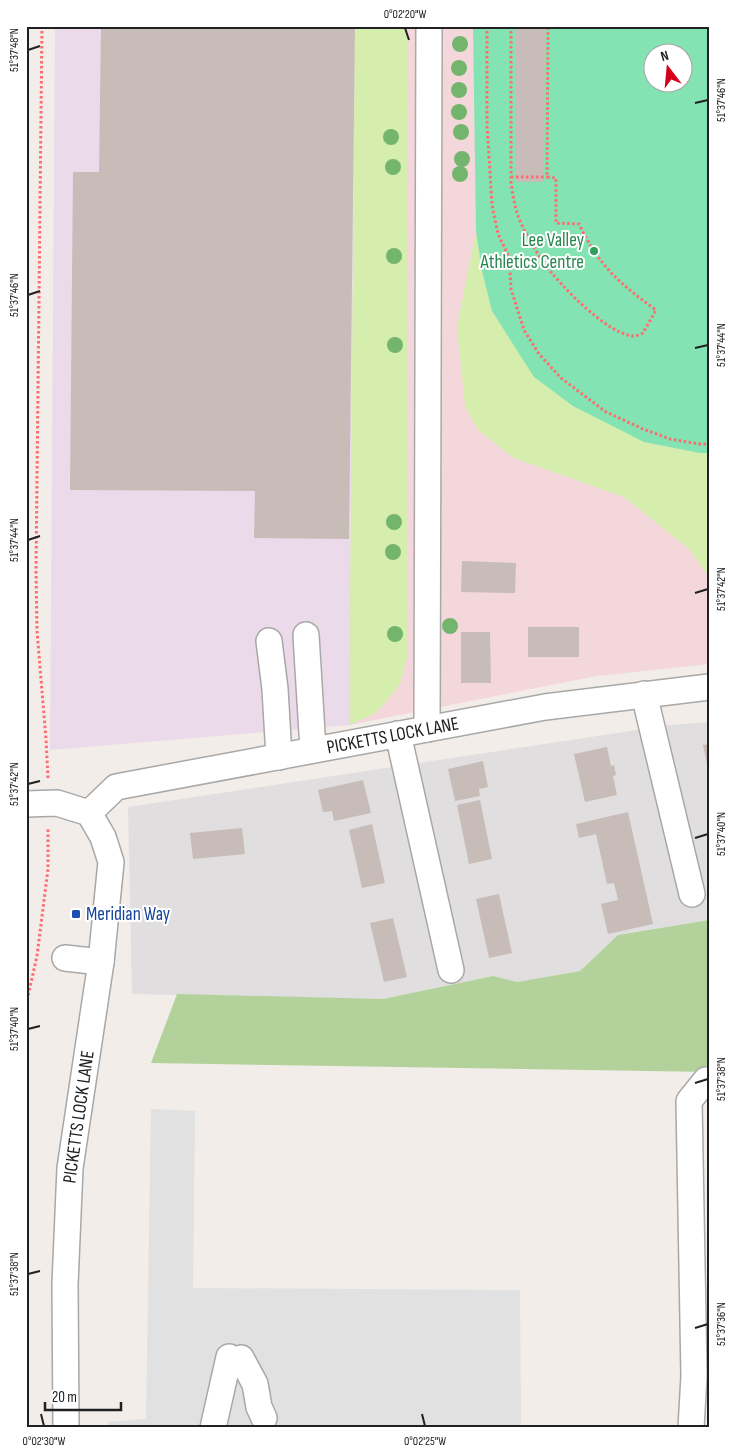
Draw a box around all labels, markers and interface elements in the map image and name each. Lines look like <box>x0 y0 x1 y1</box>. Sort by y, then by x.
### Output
text: 0°02'20"W <box>384 7 427 22</box>
text: 51°37'48"N <box>7 28 22 72</box>
north arrow <box>642 42 692 92</box>
text: N <box>659 47 670 65</box>
text: 51°37'46"N <box>714 78 729 122</box>
place label: Lee Valley Athletics Centre <box>479 229 585 274</box>
marker: Lee Valley Athletics Centre <box>588 245 600 257</box>
text: 51°37'46"N <box>7 273 22 317</box>
text: 51°37'44"N <box>714 323 729 367</box>
text: 51°37'44"N <box>7 518 22 562</box>
text: 51°37'42"N <box>714 567 729 611</box>
street label: PICKETTS LOCK LANE <box>325 712 461 759</box>
text: 51°37'42"N <box>7 762 22 806</box>
text: 51°37'40"N <box>714 812 729 856</box>
place label: Meridian Way <box>86 903 171 926</box>
marker: Meridian Way <box>70 908 82 920</box>
text: 51°37'40"N <box>7 1007 22 1051</box>
street label: PICKETTS LOCK LANE <box>58 1049 100 1185</box>
text: 51°37'38"N <box>714 1057 729 1101</box>
text: 51°37'38"N <box>7 1252 22 1296</box>
text: 51°37'36"N <box>714 1302 729 1346</box>
scale bar <box>45 1379 121 1411</box>
text: 20 m <box>52 1388 77 1407</box>
text: 0°02'30"W <box>23 1434 66 1449</box>
text: 0°02'25"W <box>404 1434 446 1449</box>

